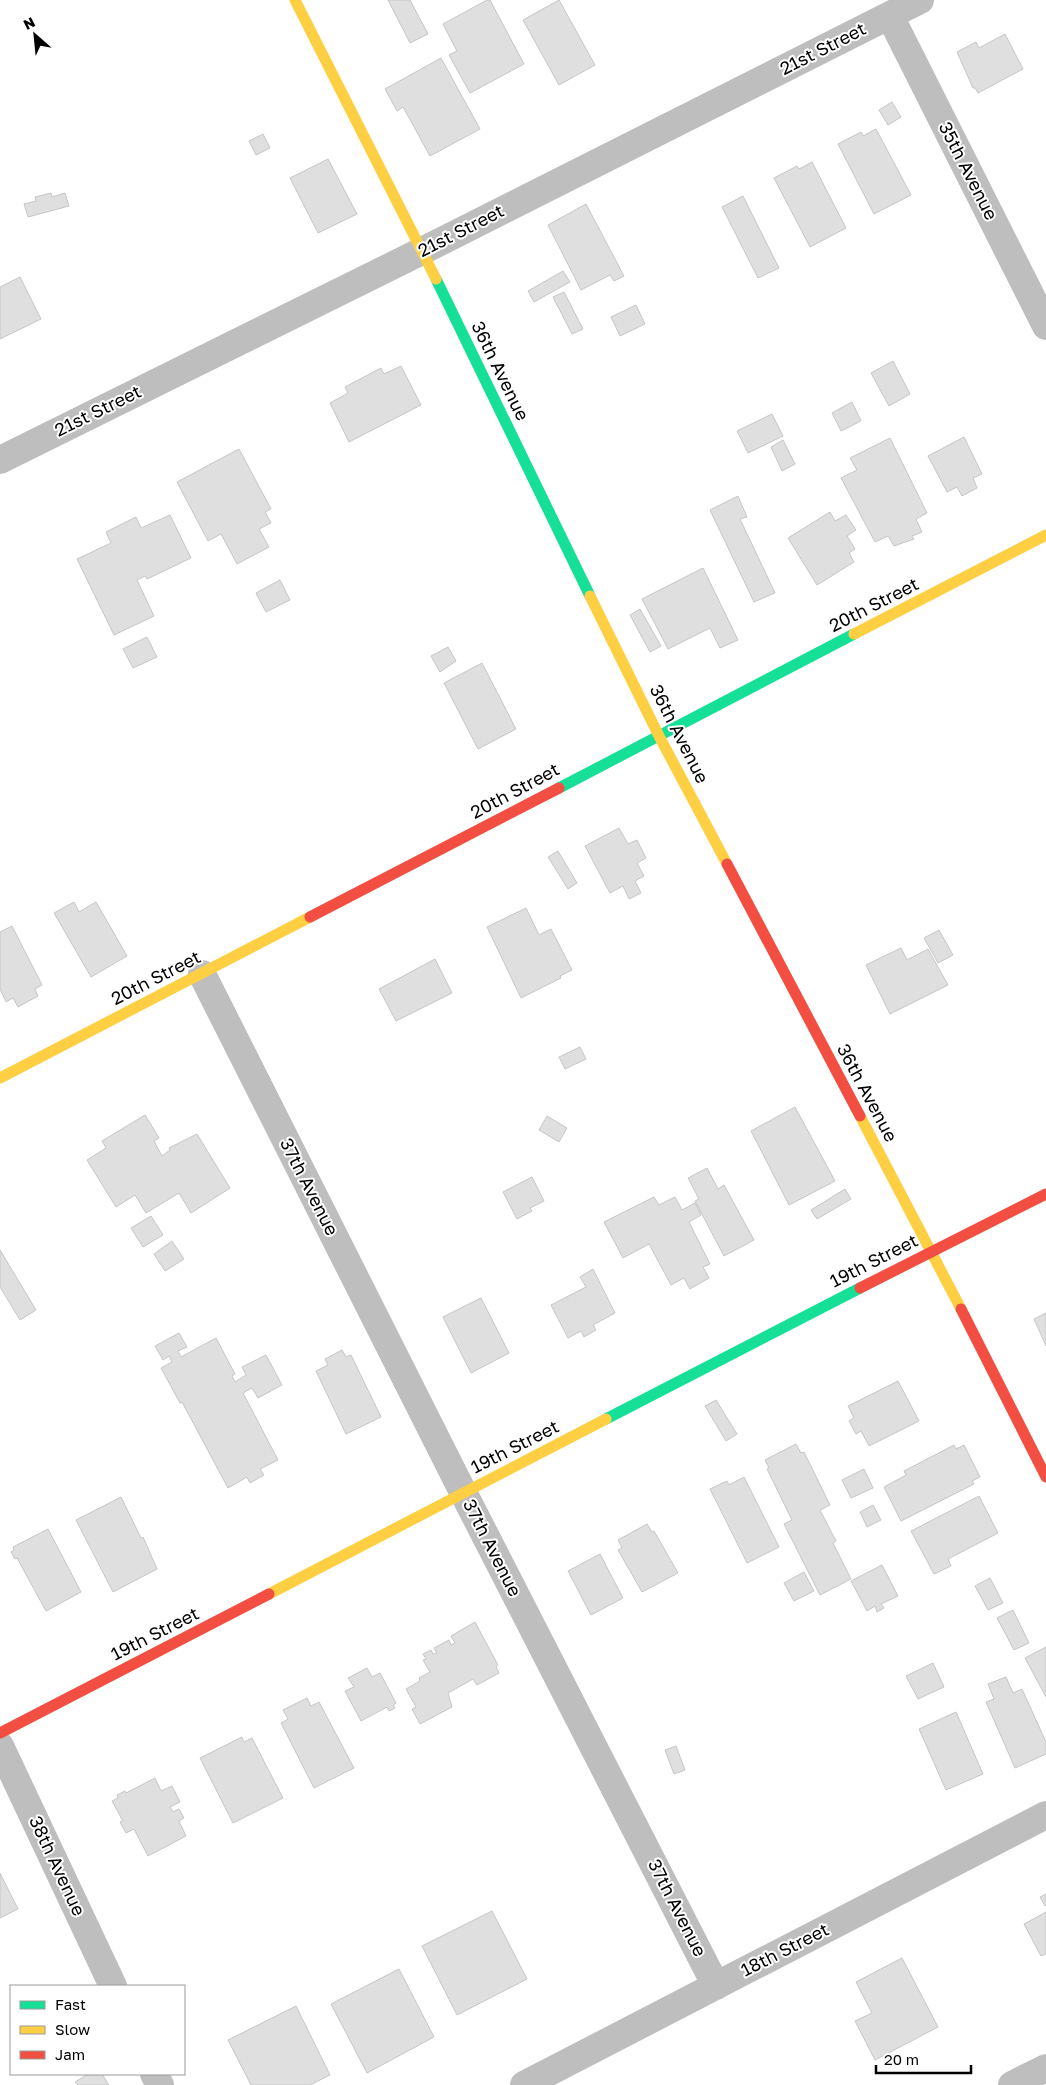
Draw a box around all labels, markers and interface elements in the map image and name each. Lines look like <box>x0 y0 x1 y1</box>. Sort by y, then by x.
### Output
north arrow <box>10 10 60 60</box>
text: N <box>20 13 37 33</box>
street label: 21st Street <box>776 17 869 79</box>
street label: 35th Avenue <box>935 118 1003 223</box>
street label: 21st Street <box>414 199 507 261</box>
street label: 36th Avenue <box>467 317 534 424</box>
street label: 21st Street <box>51 380 144 441</box>
street label: 20th Street <box>825 572 922 636</box>
street label: 36th Avenue <box>646 681 714 787</box>
street label: 20th Street <box>466 757 563 823</box>
street label: 20th Street <box>107 945 204 1009</box>
street label: 36th Avenue <box>833 1040 903 1145</box>
street label: 37th Avenue <box>276 1134 344 1239</box>
street label: 19th Street <box>826 1229 921 1292</box>
street label: 19th Street <box>467 1415 562 1478</box>
street label: 37th Avenue <box>459 1495 527 1600</box>
street label: 19th Street <box>107 1602 202 1665</box>
street label: 38th Avenue <box>25 1812 91 1919</box>
street label: 37th Avenue <box>644 1855 712 1960</box>
street label: 18th Street <box>737 1918 832 1981</box>
legend <box>10 1985 185 2075</box>
text: Fast <box>55 1995 86 2013</box>
text: Slow <box>55 2020 90 2038</box>
scale bar <box>876 2042 971 2074</box>
text: Jam <box>55 2045 85 2063</box>
text: 20 m <box>884 2050 919 2068</box>

